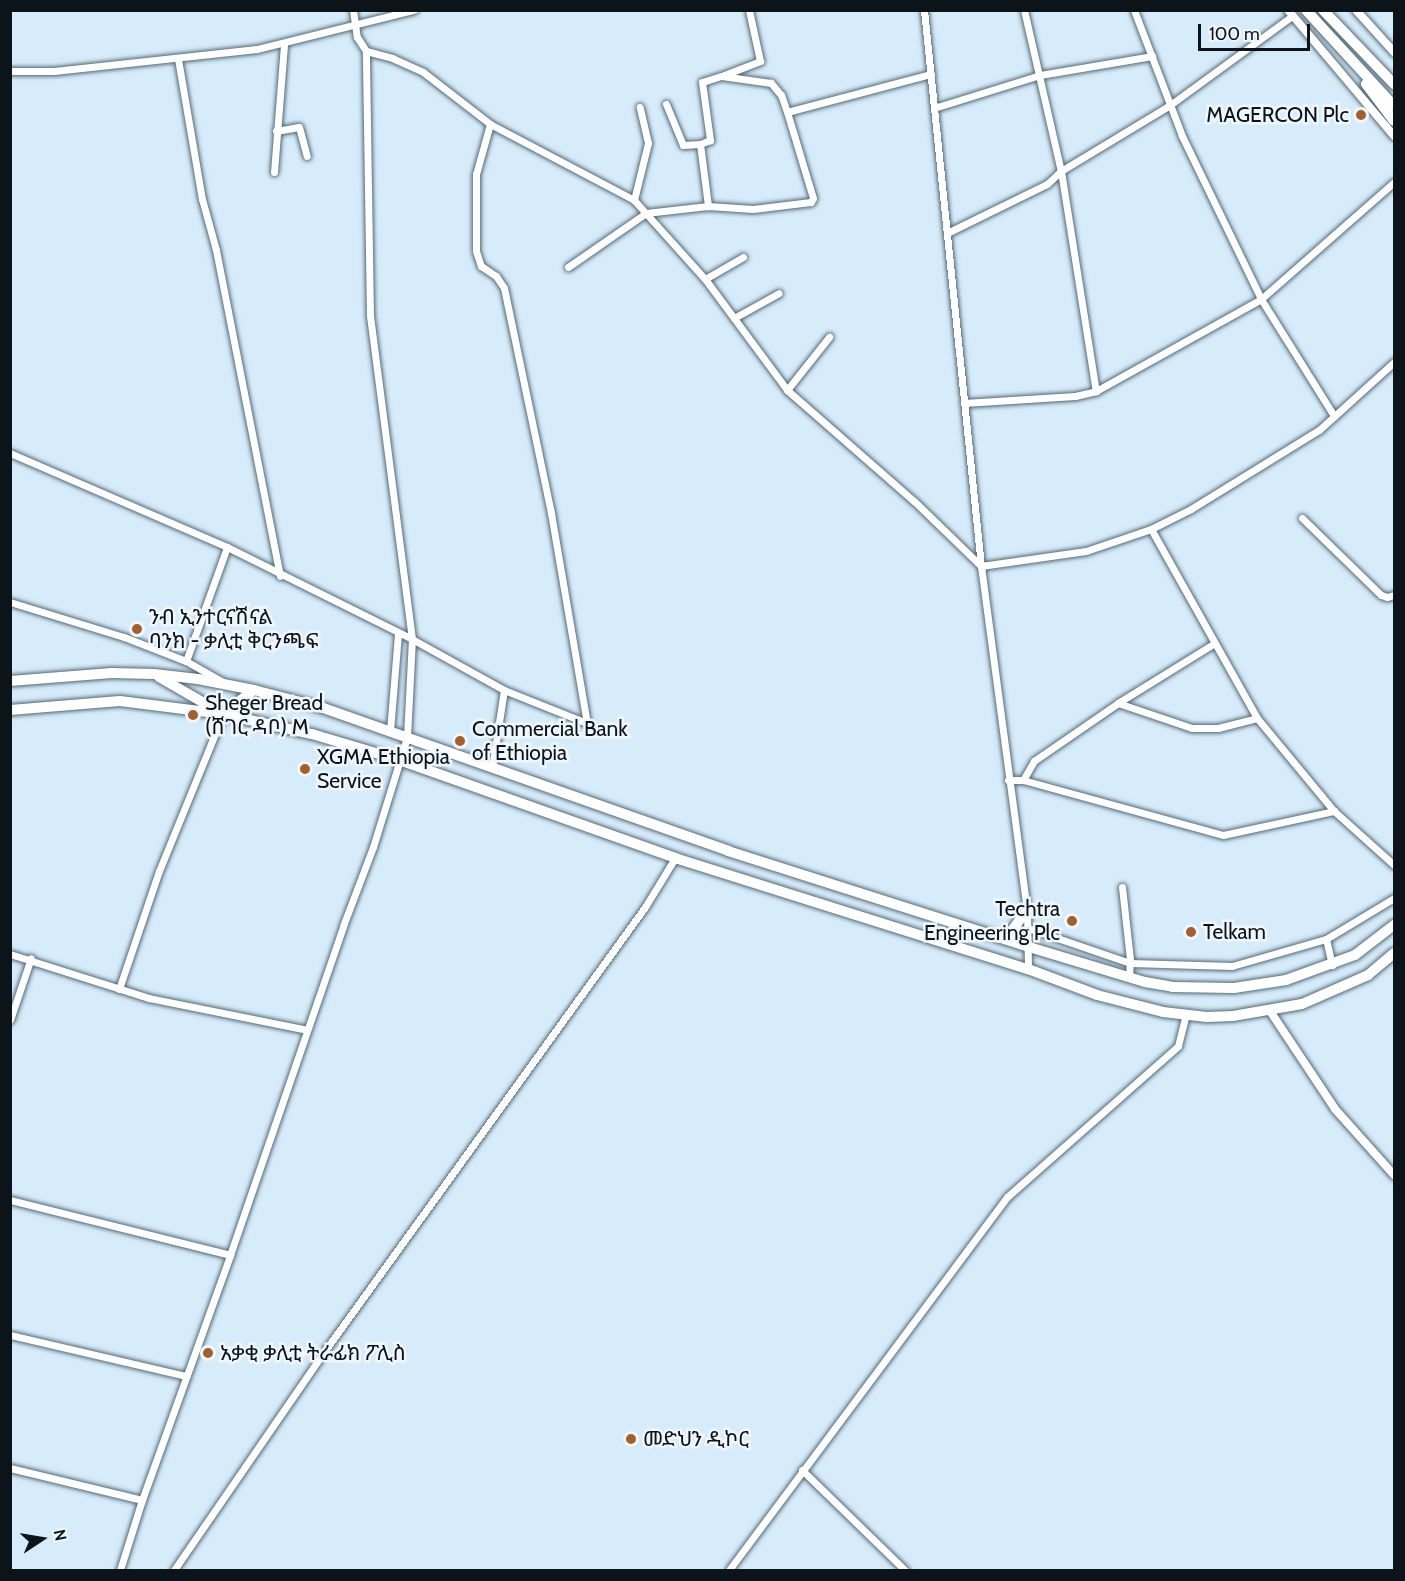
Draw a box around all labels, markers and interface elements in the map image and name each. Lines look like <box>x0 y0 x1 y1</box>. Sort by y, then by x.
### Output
scale bar <box>1201 12 1314 50</box>
text: 100 m <box>1209 23 1260 45</box>
place label: MAGERCON Plc <box>1206 102 1349 128</box>
marker: MAGERCON Plc <box>1354 108 1368 122</box>
place label: ንብ ኢንተርናሽናል ባንክ - ቃሊቲ ቅርንጫፍ <box>149 604 318 654</box>
marker: ንብ ኢንተርናሽናል ባንክ - ቃሊቲ ቅርንጫፍ <box>130 622 144 636</box>
place label: Sheger Bread (ሸገር ዳቦ) M <box>205 690 323 740</box>
marker: Sheger Bread (ሸገር ዳቦ) M <box>186 708 200 722</box>
place label: Commercial Bank of Ethiopia <box>472 716 628 766</box>
marker: Commercial Bank of Ethiopia <box>453 734 467 748</box>
place label: XGMA Ethiopia Service <box>317 744 450 794</box>
marker: XGMA Ethiopia Service <box>298 762 312 776</box>
place label: Techtra Engineering Plc <box>924 896 1060 946</box>
marker: Techtra Engineering Plc <box>1065 914 1079 928</box>
place label: Telkam <box>1203 919 1266 945</box>
marker: Telkam <box>1184 925 1198 939</box>
place label: አቃቂ ቃሊቲ ትራፊክ ፖሊስ <box>220 1340 406 1366</box>
marker: አቃቂ ቃሊቲ ትራፊክ ፖሊስ <box>201 1346 215 1360</box>
place label: መድህን ዲኮር <box>643 1426 749 1452</box>
marker: መድህን ዲኮር <box>624 1432 638 1446</box>
north arrow <box>12 1509 72 1569</box>
text: N <box>50 1528 71 1543</box>

